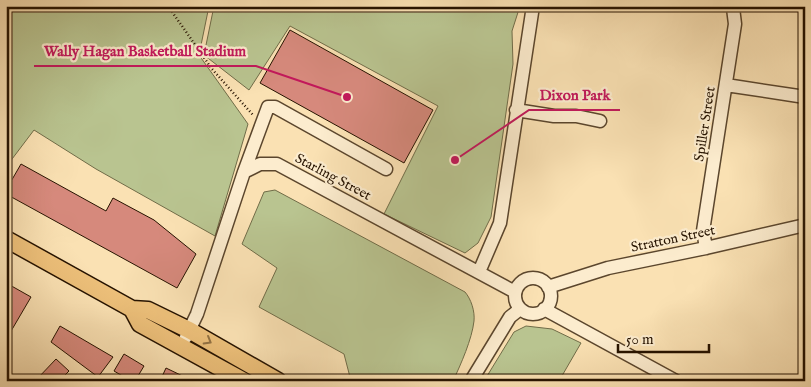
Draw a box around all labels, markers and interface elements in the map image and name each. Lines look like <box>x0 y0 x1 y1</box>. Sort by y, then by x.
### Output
callout: Wally Hagan Basketball Stadium <box>34 36 256 66</box>
text: Wally Hagan Basketball Stadium <box>43 42 246 61</box>
callout: Dixon Park <box>529 80 620 110</box>
street label: Spiller Street <box>690 85 720 163</box>
text: Dixon Park <box>539 86 611 105</box>
street label: Starling Street <box>292 149 374 205</box>
street label: Stratton Street <box>629 221 717 257</box>
scale bar <box>618 322 710 354</box>
text: 50 m <box>626 330 654 349</box>
one-way arrow <box>203 335 212 345</box>

